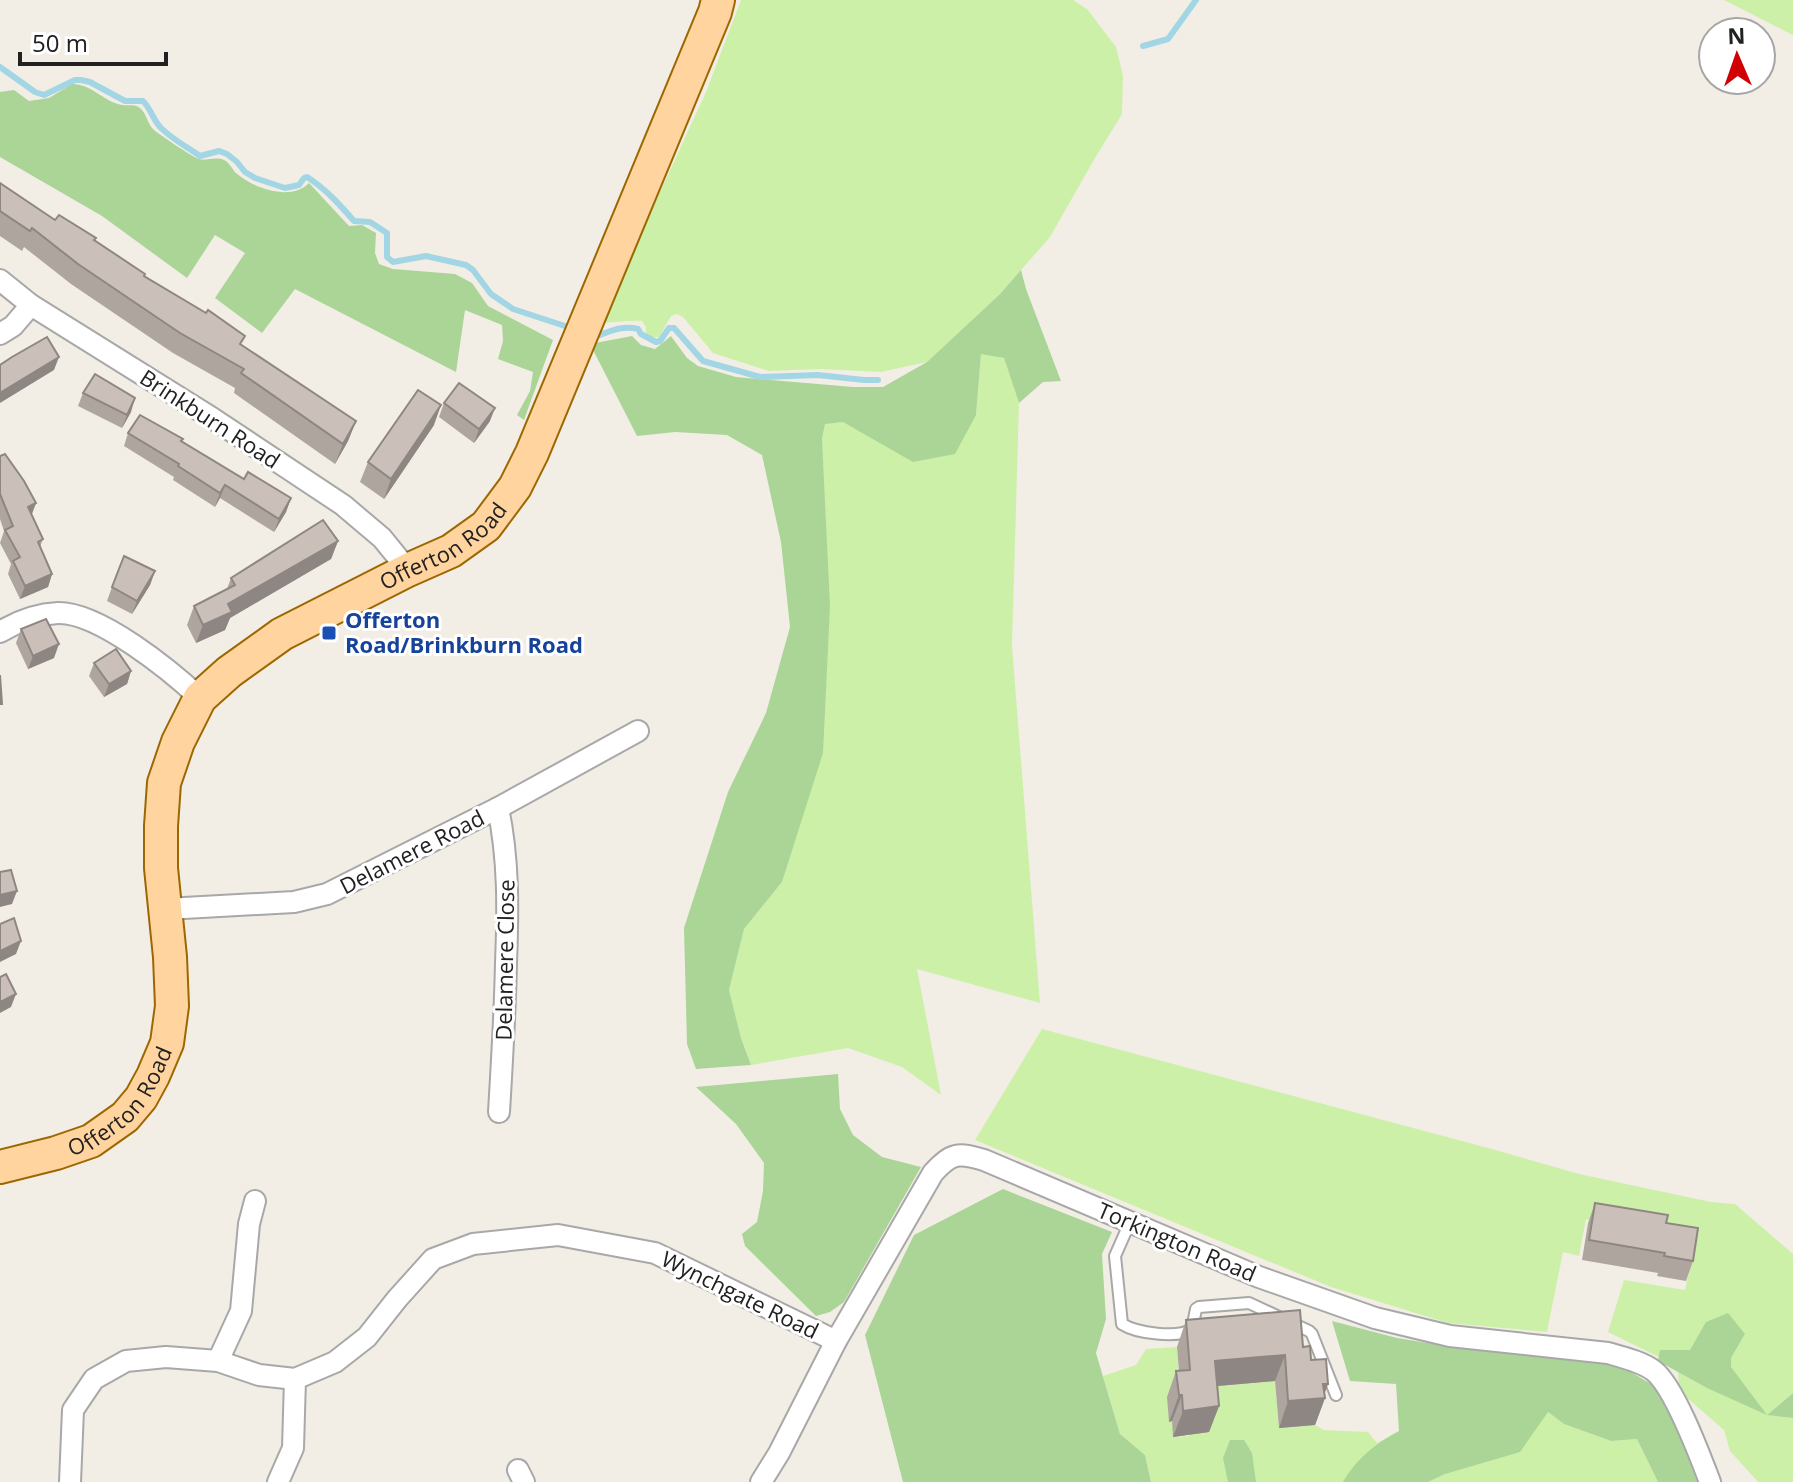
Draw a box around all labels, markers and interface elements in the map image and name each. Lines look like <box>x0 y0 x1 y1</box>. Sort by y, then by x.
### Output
scale bar <box>20 16 166 66</box>
north arrow <box>1697 16 1777 96</box>
text: N <box>1727 20 1746 50</box>
text: 50 m <box>32 26 88 59</box>
street label: Brinkburn Road <box>135 362 286 475</box>
street label: Offerton Road <box>374 496 513 596</box>
place label: Offerton Road/Brinkburn Road <box>345 604 583 659</box>
marker: Offerton Road/Brinkburn Road <box>320 624 338 642</box>
street label: Delamere Road <box>334 802 489 900</box>
street label: Delamere Close <box>488 879 520 1041</box>
street label: Offerton Road <box>63 1041 178 1162</box>
street label: Torkington Road <box>1093 1194 1261 1288</box>
street label: Wynchgate Road <box>657 1243 824 1345</box>

